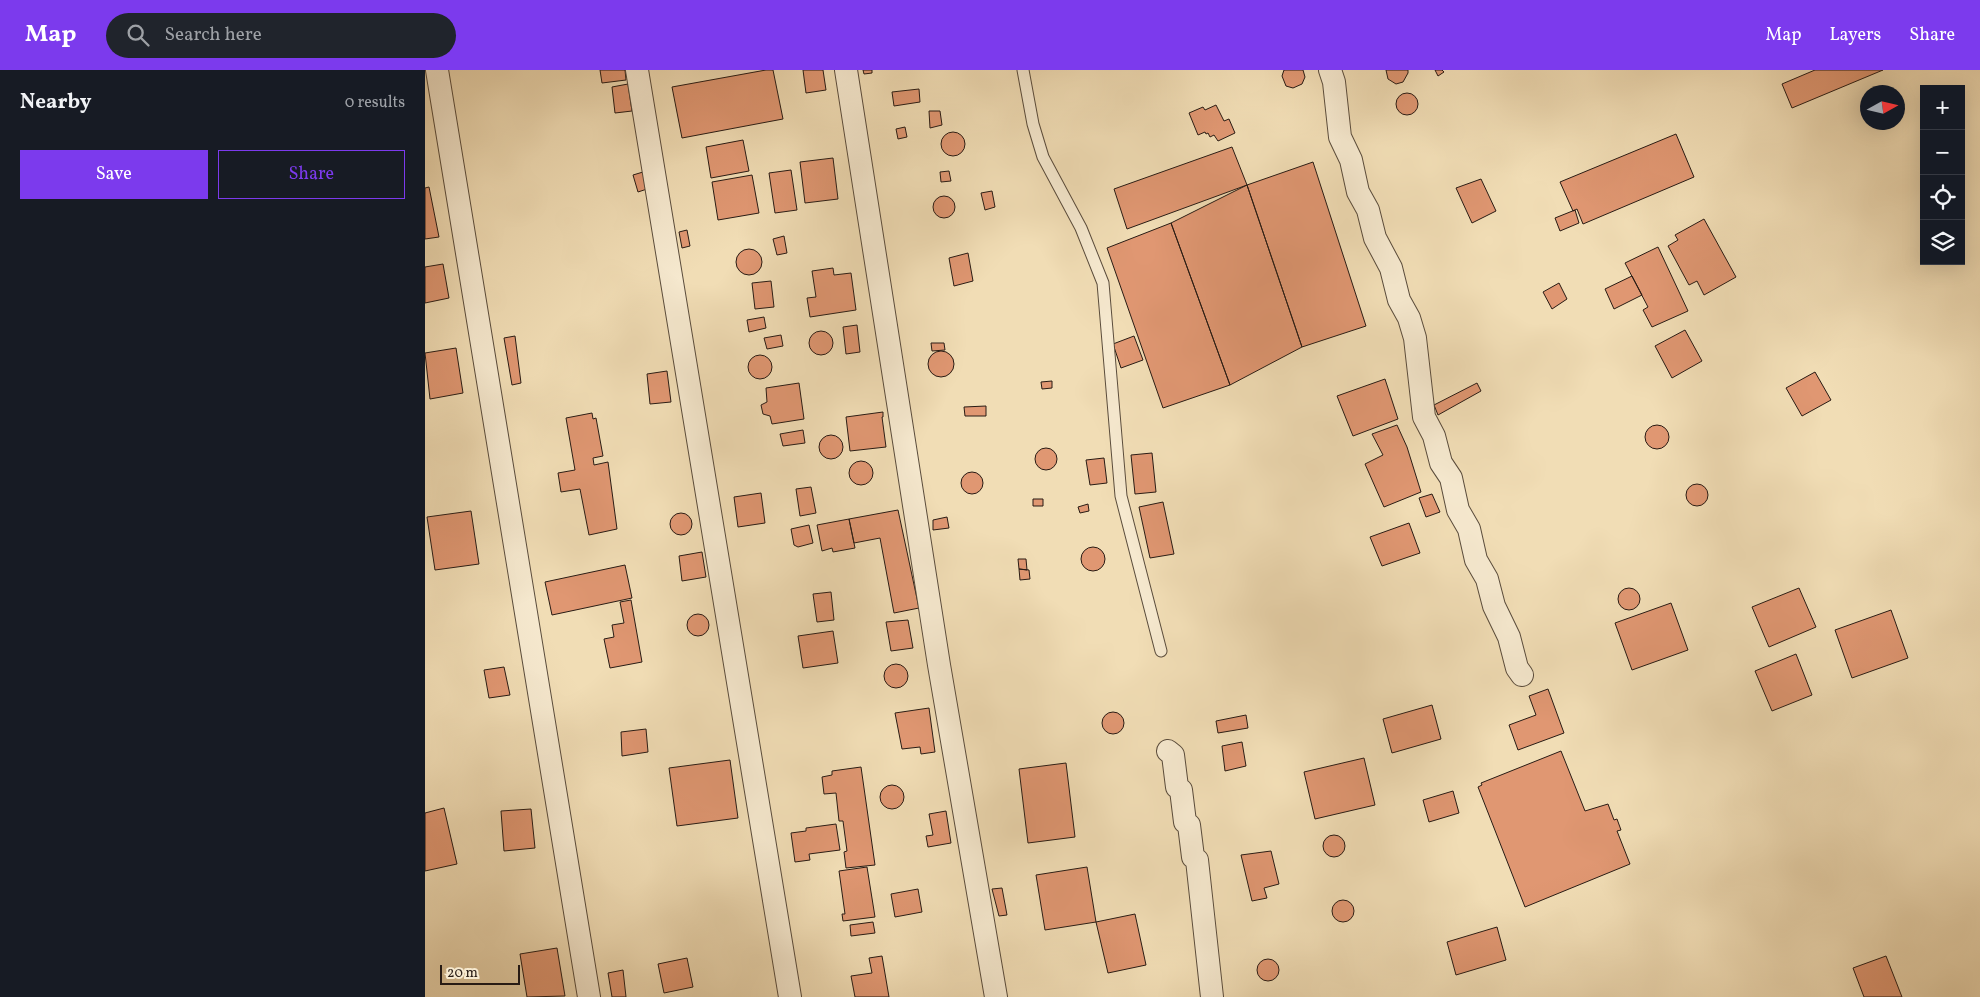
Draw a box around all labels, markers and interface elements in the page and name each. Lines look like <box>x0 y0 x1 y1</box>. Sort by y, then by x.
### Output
search box <box>106 13 456 58</box>
text: Map <box>25 18 76 52</box>
icon: search <box>124 21 152 49</box>
text: Search here <box>164 22 262 48</box>
text: Map <box>1765 23 1801 48</box>
text: Layers <box>1829 23 1881 48</box>
text: Share <box>1909 23 1955 48</box>
north arrow <box>1860 85 1905 130</box>
map controls <box>1920 85 1965 265</box>
button: + <box>1920 85 1965 130</box>
text: Nearby <box>20 88 91 117</box>
text: 0 results <box>345 92 405 114</box>
button: − <box>1920 130 1965 175</box>
button: Save <box>20 150 208 199</box>
button: Share <box>218 150 405 199</box>
button: locate <box>1920 175 1965 220</box>
button: layers <box>1920 220 1965 265</box>
scale bar <box>440 962 520 985</box>
text: 20 m <box>447 964 478 983</box>

